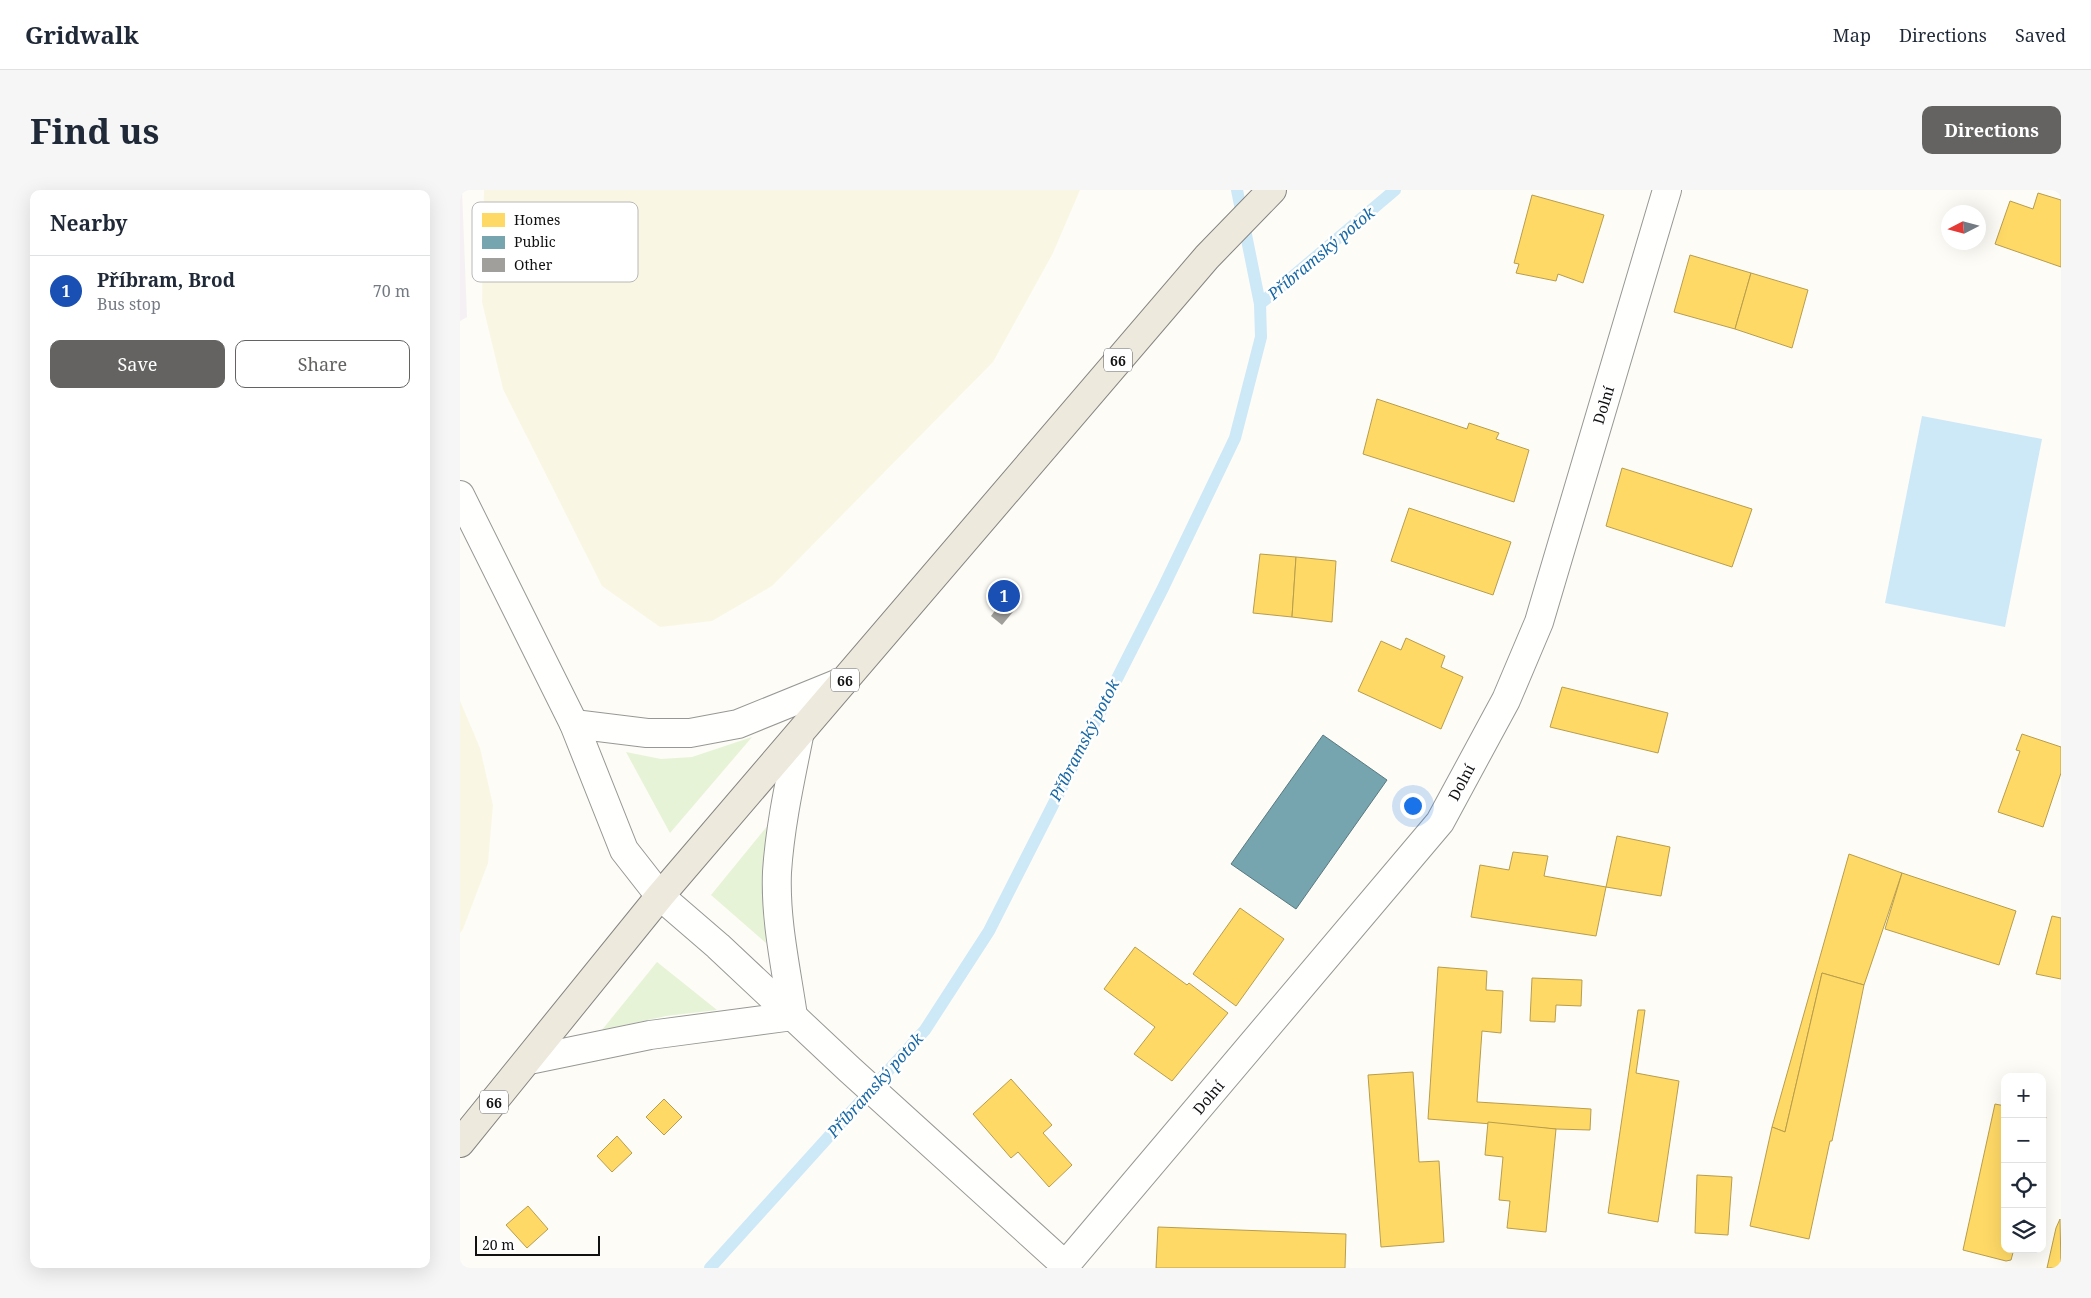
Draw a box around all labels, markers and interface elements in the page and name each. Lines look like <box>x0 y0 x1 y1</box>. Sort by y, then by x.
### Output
text: Gridwalk <box>25 18 139 51</box>
text: Map <box>1833 23 1871 47</box>
text: Directions <box>1899 23 1987 47</box>
text: Saved <box>2015 23 2066 47</box>
button: Directions <box>1922 106 2061 154</box>
text: Find us <box>30 107 159 154</box>
water label: Příbramský potok <box>1262 201 1380 305</box>
legend <box>472 202 638 282</box>
north arrow <box>1941 205 1986 250</box>
text: Nearby <box>50 209 128 237</box>
text: Homes <box>514 210 560 229</box>
text: Public <box>514 232 556 251</box>
text: Other <box>514 255 553 274</box>
text: Příbram, Brod <box>97 267 235 293</box>
text: 1 <box>61 280 71 302</box>
text: 70 m <box>373 280 410 302</box>
text: Bus stop <box>97 293 161 315</box>
button: Save <box>50 340 225 388</box>
button: Share <box>235 340 410 388</box>
road number: 66 <box>1104 348 1132 372</box>
street label: Dolní <box>1588 383 1618 426</box>
pin: 1 <box>988 577 1020 615</box>
road number: 66 <box>831 668 859 692</box>
water label: Příbramský potok <box>1043 675 1125 805</box>
street label: Dolní <box>1443 760 1479 804</box>
your location <box>1400 793 1426 819</box>
water label: Příbramský potok <box>821 1027 929 1143</box>
map controls <box>2001 1073 2046 1253</box>
button: + <box>2001 1073 2046 1118</box>
street label: Dolní <box>1188 1076 1228 1118</box>
road number: 66 <box>480 1090 508 1114</box>
button: − <box>2001 1118 2046 1163</box>
button: locate <box>2001 1163 2046 1208</box>
button: layers <box>2001 1208 2046 1253</box>
scale bar <box>475 1233 600 1256</box>
text: 20 m <box>482 1235 515 1254</box>

